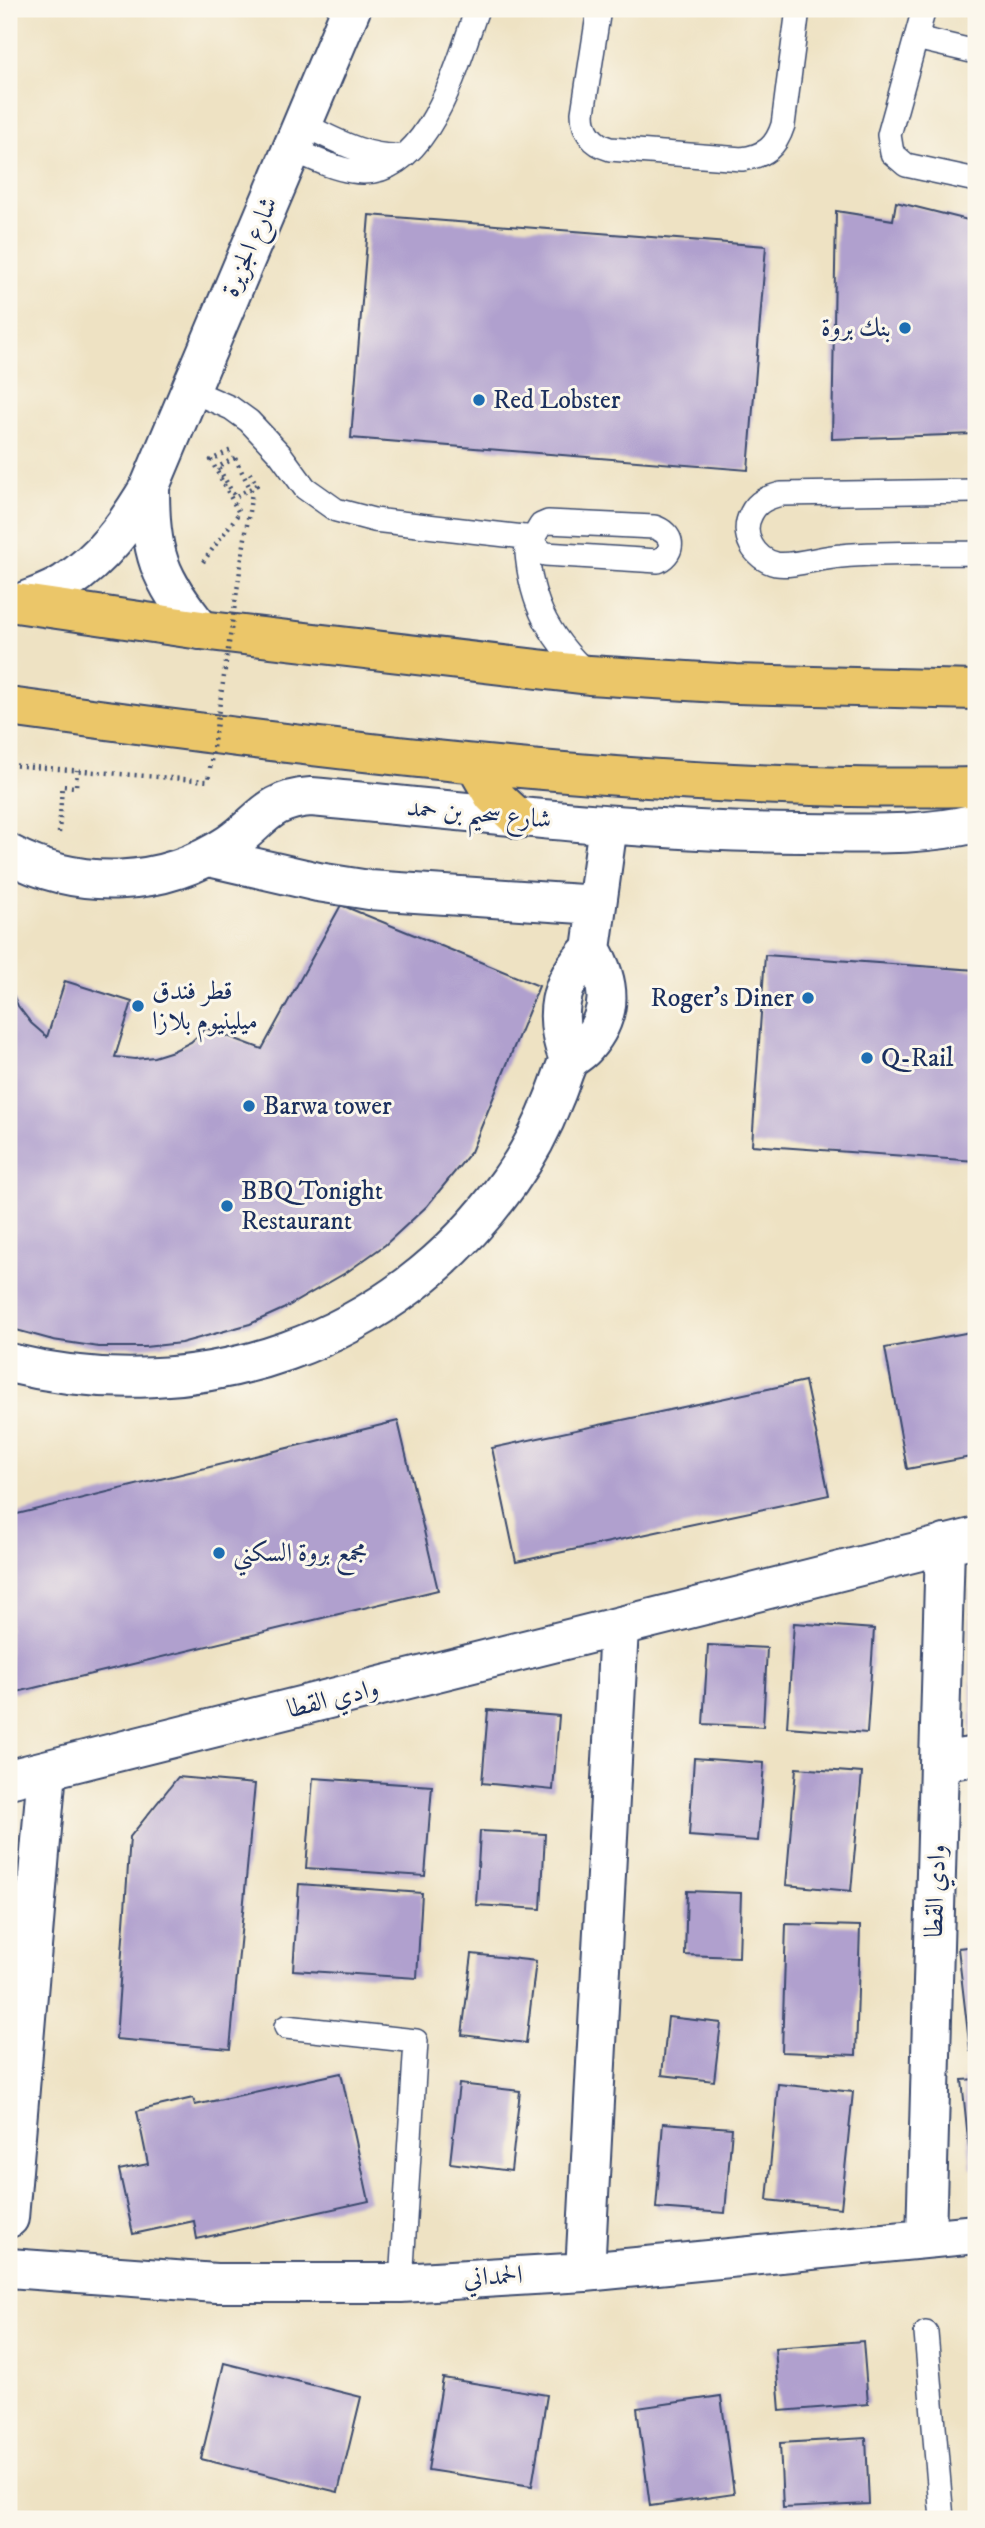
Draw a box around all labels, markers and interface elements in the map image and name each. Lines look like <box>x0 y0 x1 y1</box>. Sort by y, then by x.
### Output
street label: شارع الجزيرة <box>214 192 290 304</box>
place label: بنك بروة <box>821 312 891 345</box>
marker: بنك بروة <box>897 320 913 336</box>
place label: Red Lobster <box>493 384 621 417</box>
marker: Red Lobster <box>471 392 487 408</box>
street label: شارع سحيم بن حمد <box>405 791 553 845</box>
place label: قطر فندق ميلينيوم بلازا <box>152 975 258 1043</box>
place label: Roger's Diner <box>651 982 794 1015</box>
marker: Roger's Diner <box>800 990 816 1006</box>
marker: قطر فندق ميلينيوم بلازا <box>130 998 146 1014</box>
place label: Q-Rail <box>881 1042 954 1075</box>
marker: Q-Rail <box>859 1050 875 1066</box>
place label: Barwa tower <box>263 1090 392 1123</box>
marker: Barwa tower <box>241 1098 257 1114</box>
place label: BBQ Tonight Restaurant <box>241 1175 383 1238</box>
marker: BBQ Tonight Restaurant <box>219 1198 235 1214</box>
place label: مجمع بروة السكني <box>233 1537 367 1576</box>
marker: مجمع بروة السكني <box>211 1545 227 1561</box>
street label: وادي القطا <box>284 1672 383 1729</box>
street label: وادي القطا <box>918 1844 957 1938</box>
street label: الحمداني <box>462 2259 524 2299</box>

